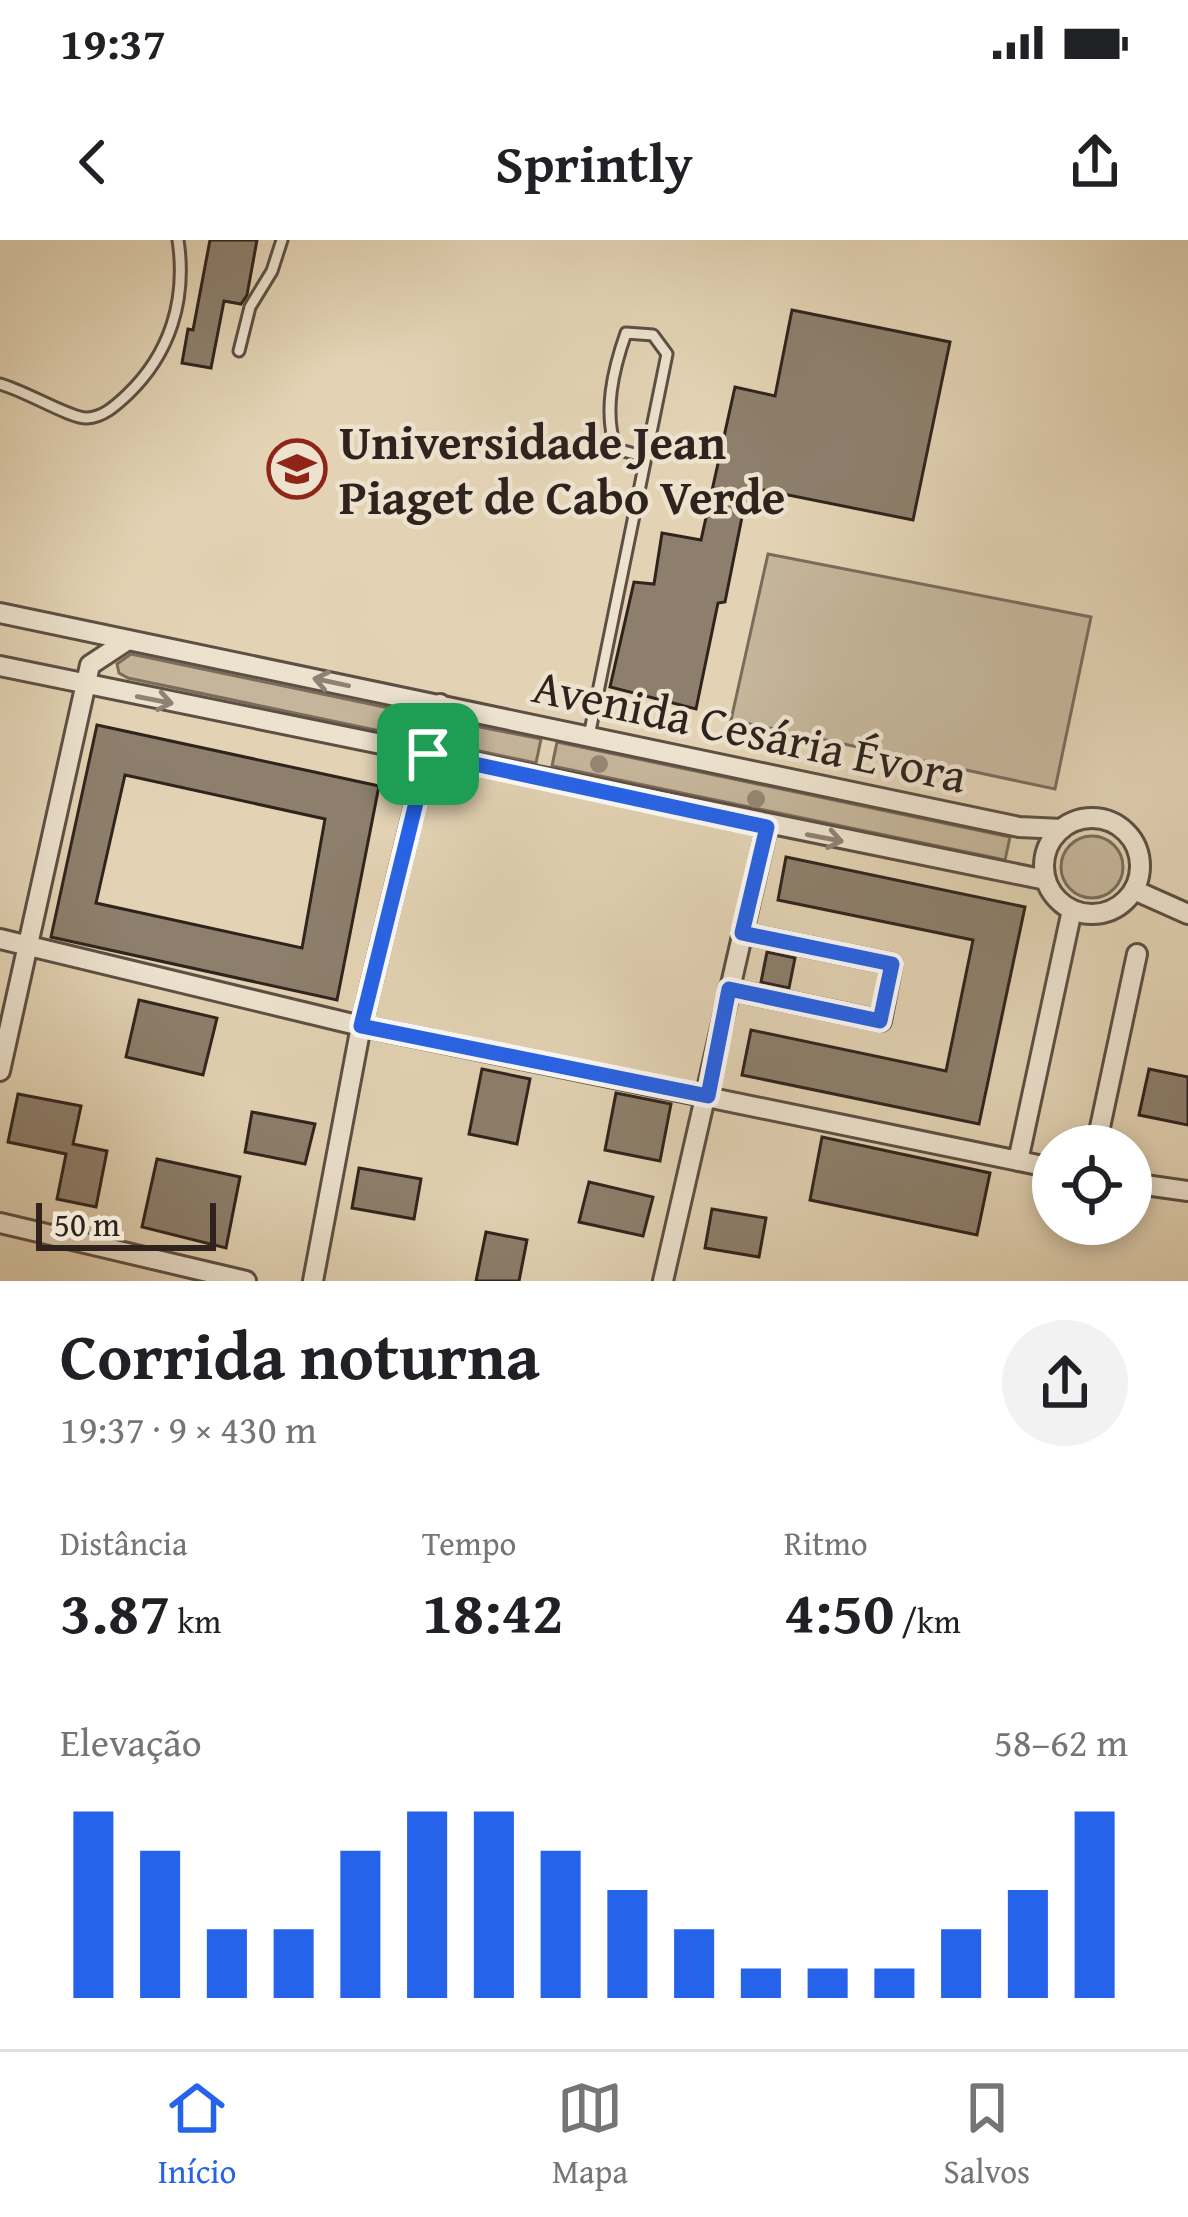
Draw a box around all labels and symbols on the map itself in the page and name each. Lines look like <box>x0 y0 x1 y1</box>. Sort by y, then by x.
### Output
place label: Universidade Jean Piaget de Cabo Verde <box>339 406 785 532</box>
school or university icon: Universidade Jean Piaget de Cabo Verde <box>266 438 328 500</box>
street label: Avenida Cesária Évora <box>526 649 974 811</box>
one-way arrow <box>312 669 351 692</box>
one-way arrow <box>135 690 174 712</box>
pin <box>377 703 479 805</box>
one-way arrow <box>806 828 844 851</box>
scale bar <box>36 1197 216 1250</box>

